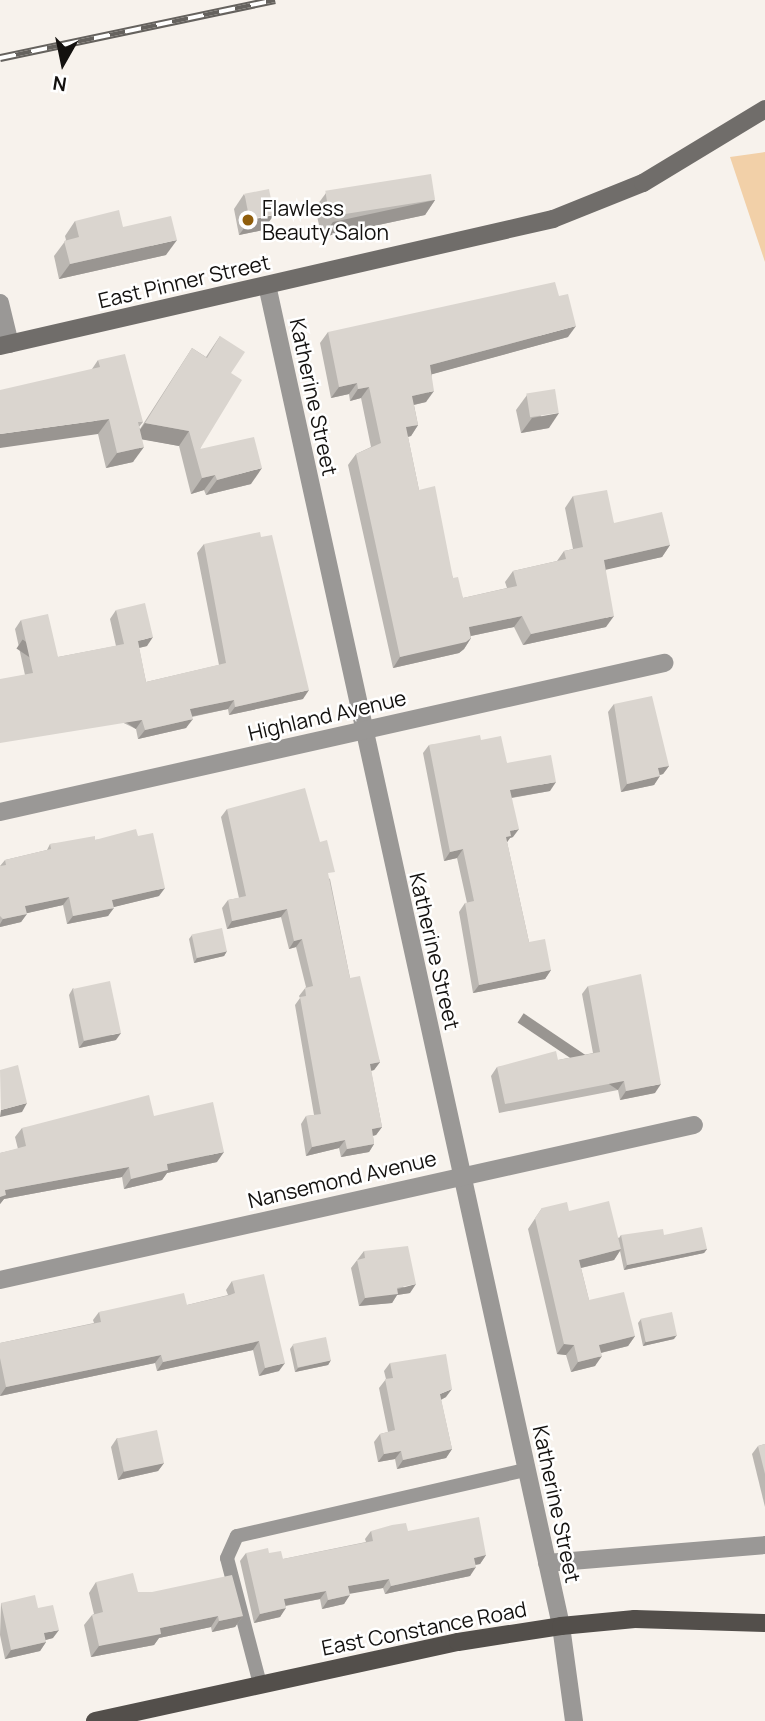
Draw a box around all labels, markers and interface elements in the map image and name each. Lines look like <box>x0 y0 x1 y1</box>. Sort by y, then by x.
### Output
north arrow <box>28 28 98 98</box>
text: N <box>51 70 68 98</box>
place label: Flawless Beauty Salon <box>262 195 389 245</box>
marker: Flawless Beauty Salon <box>240 212 256 228</box>
street label: East Pinner Street <box>96 249 272 313</box>
street label: Katherine Street <box>285 316 343 478</box>
street label: Highland Avenue <box>245 685 409 745</box>
street label: Katherine Street <box>405 870 465 1032</box>
street label: Nansemond Avenue <box>245 1145 439 1213</box>
street label: Katherine Street <box>528 1423 586 1585</box>
street label: East Constance Road <box>319 1596 529 1660</box>

